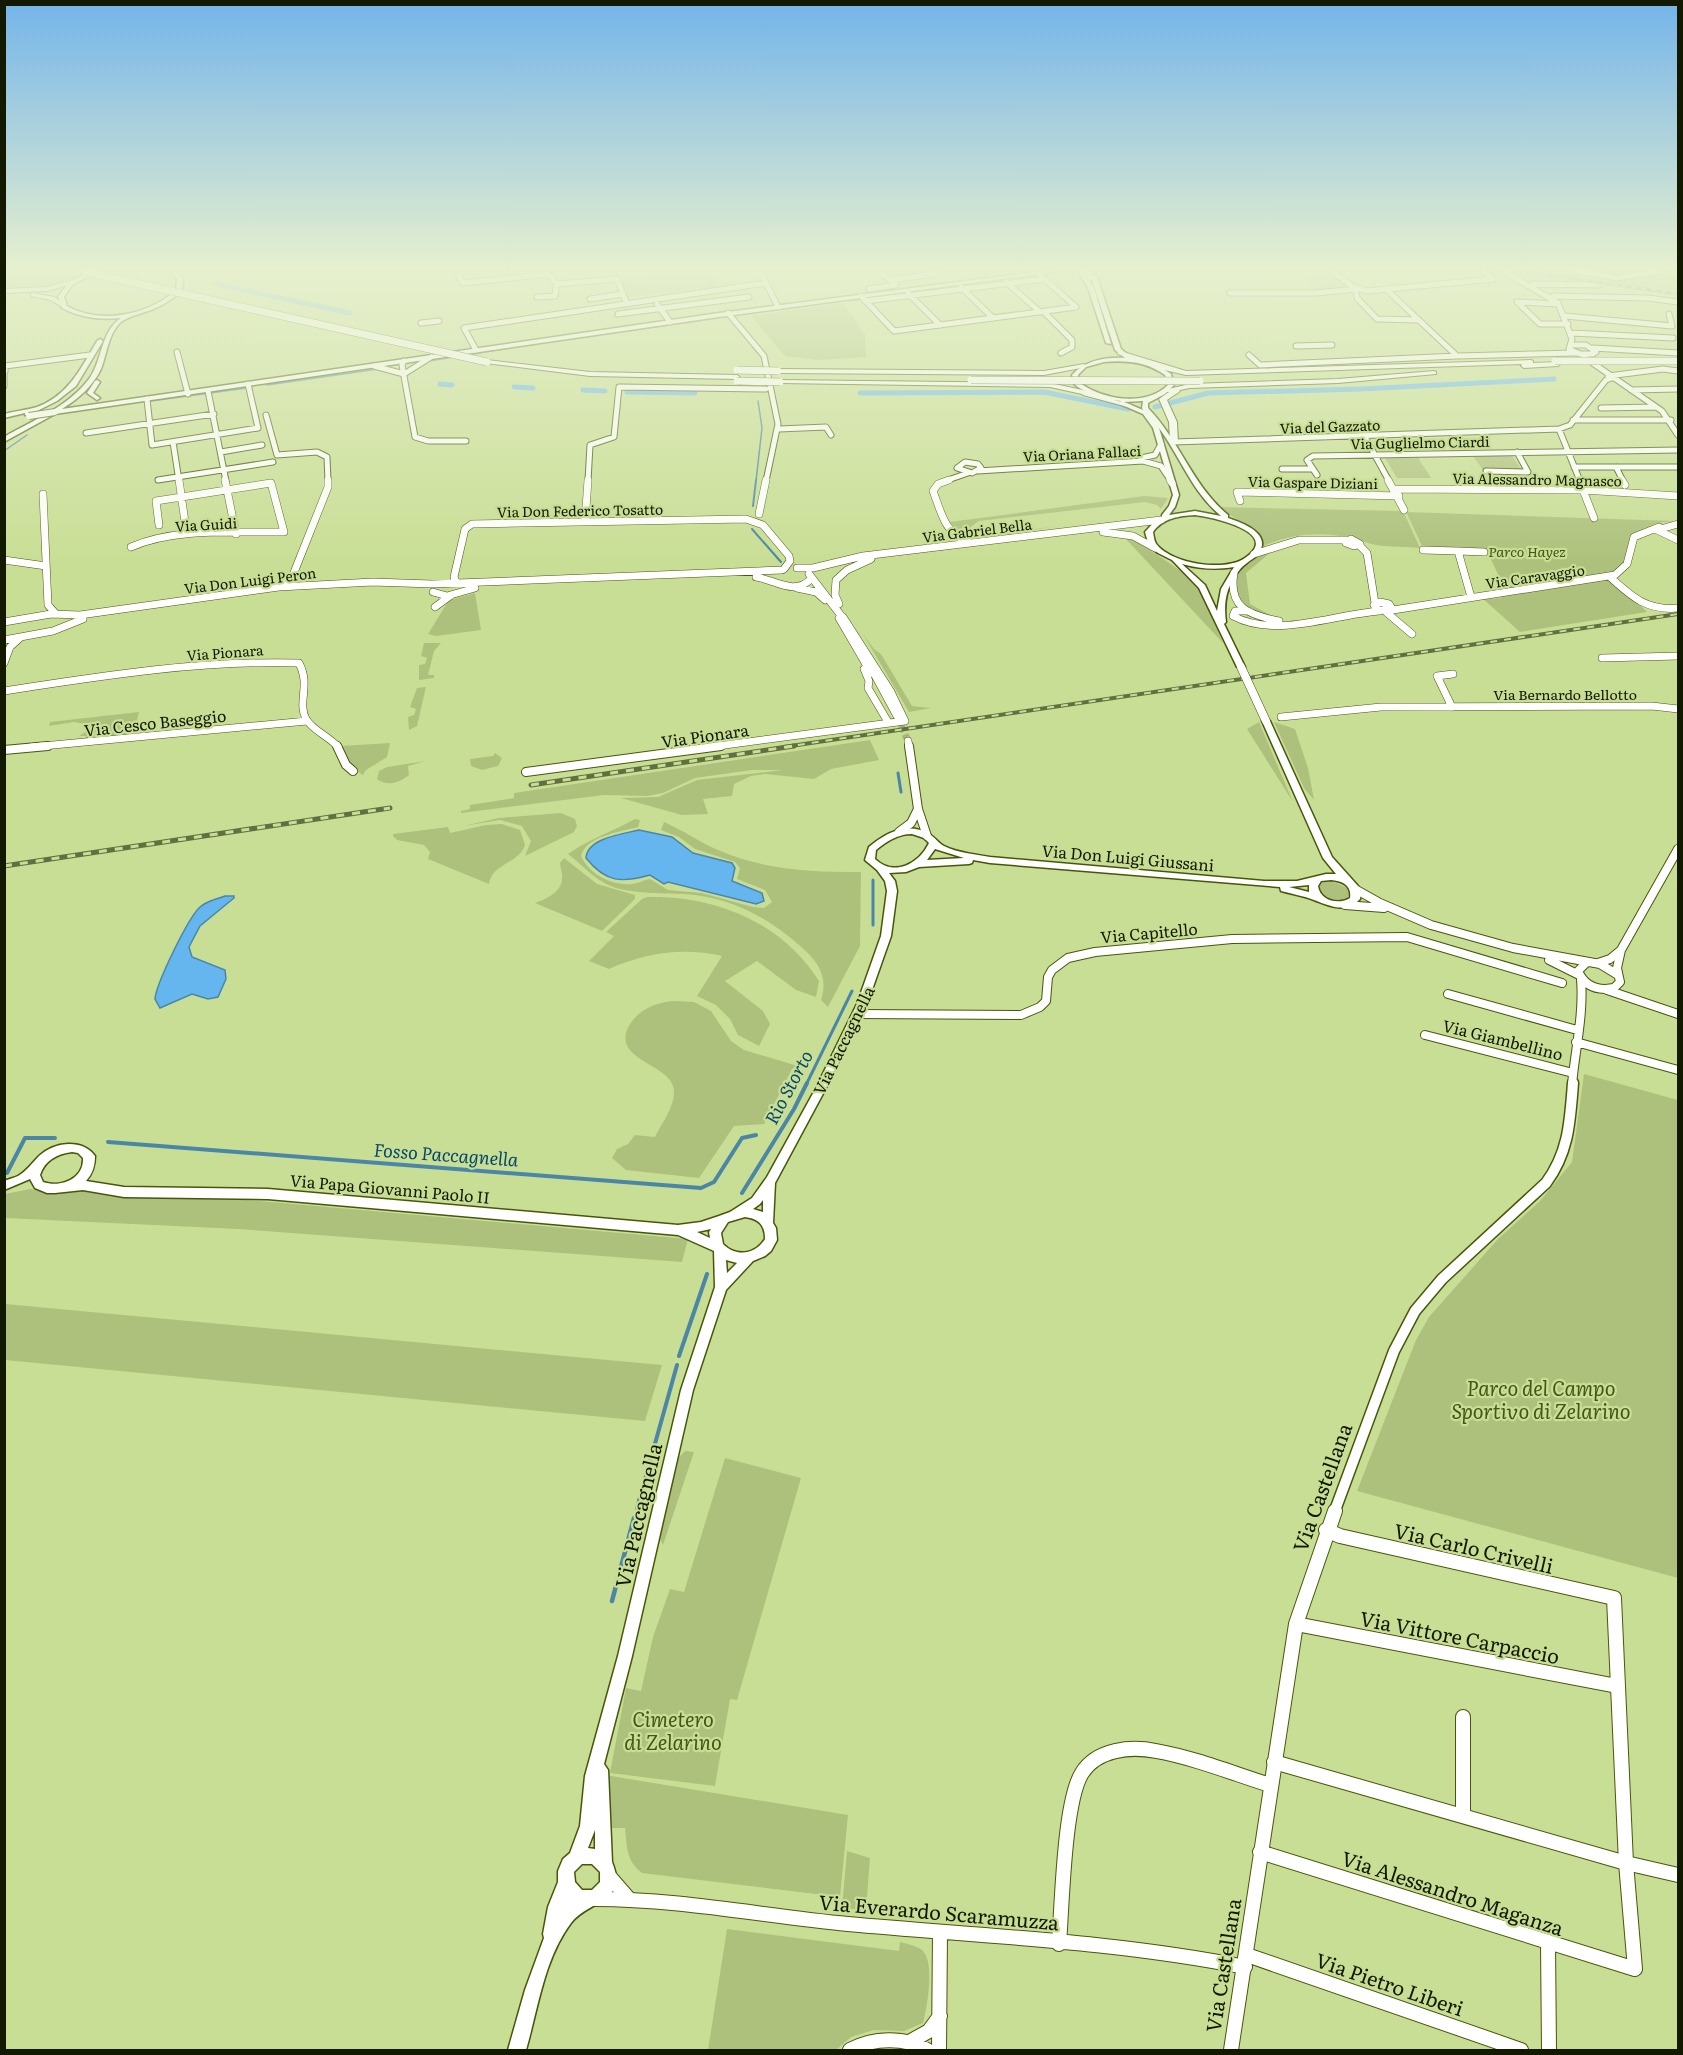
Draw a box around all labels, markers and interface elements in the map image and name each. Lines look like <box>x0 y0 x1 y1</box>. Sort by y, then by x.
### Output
street label: Via del Gazzato <box>1279 414 1381 438</box>
street label: Via Guglielmo Ciardi <box>1350 431 1490 453</box>
street label: Via Oriana Fallaci <box>1022 440 1142 466</box>
street label: Via Alessandro Magnasco <box>1452 468 1622 490</box>
street label: Via Gaspare Diziani <box>1248 471 1379 493</box>
street label: Via Don Federico Tosatto <box>497 499 663 521</box>
street label: Via Guidi <box>174 512 238 536</box>
street label: Via Gabriel Bella <box>921 513 1033 547</box>
park label: Parco Hayez <box>1488 541 1566 561</box>
street label: Via Caravaggio <box>1484 559 1586 593</box>
street label: Via Don Luigi Peron <box>183 562 317 598</box>
street label: Via Pionara <box>186 639 265 665</box>
street label: Via Bernardo Bellotto <box>1493 684 1637 704</box>
street label: Via Cesco Baseggio <box>83 703 227 741</box>
street label: Via Pionara <box>660 717 751 753</box>
street label: Via Don Luigi Giussani <box>1041 838 1215 876</box>
street label: Via Capitello <box>1099 916 1199 948</box>
street label: Via Paccagnella <box>806 981 880 1098</box>
street label: Via Giambellino <box>1440 1012 1566 1066</box>
water label: Rio Storto <box>757 1045 819 1129</box>
water label: Fosso Paccagnella <box>373 1135 520 1173</box>
street label: Via Papa Giovanni Paolo II <box>289 1167 491 1209</box>
park label: Parco del Campo Sportivo di Zelarino <box>1451 1372 1631 1425</box>
street label: Via Castellana <box>1284 1418 1358 1556</box>
street label: Via Paccagnella <box>606 1439 668 1590</box>
street label: Via Carlo Crivelli <box>1391 1514 1557 1580</box>
street label: Via Vittore Carpaccio <box>1358 1602 1562 1670</box>
park label: Cimetero di Zelarino <box>624 1703 722 1756</box>
street label: Via Alessandro Maganza <box>1338 1842 1568 1942</box>
street label: Via Everardo Scaramuzza <box>818 1886 1061 1936</box>
street label: Via Castellana <box>1197 1896 1247 2034</box>
street label: Via Pietro Liberi <box>1312 1944 1468 2022</box>

